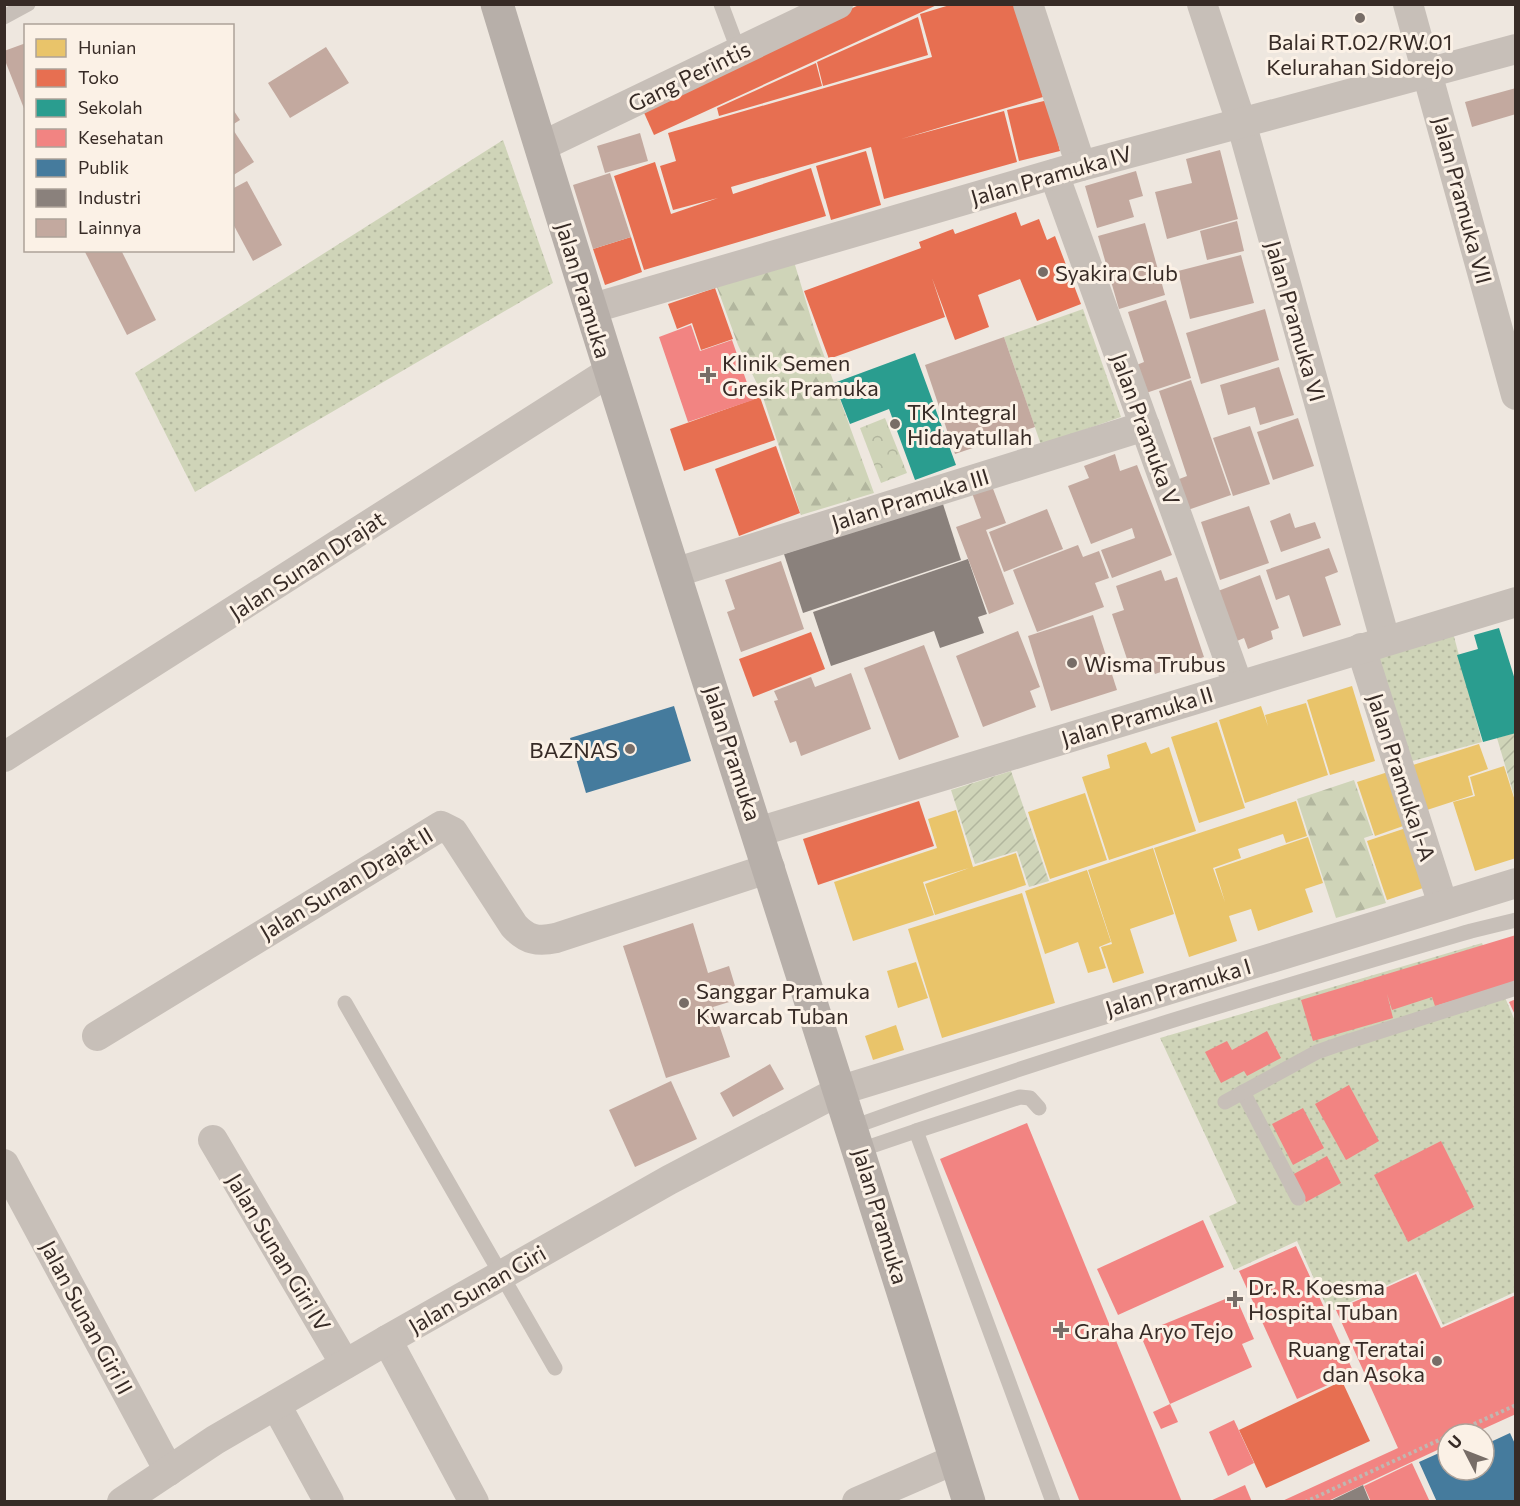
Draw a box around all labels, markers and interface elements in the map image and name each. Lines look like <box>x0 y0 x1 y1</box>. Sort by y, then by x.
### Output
marker: Balai RT.02/RW.01 Kelurahan Sidorejo <box>1353 11 1367 25</box>
legend <box>24 24 234 252</box>
place label: Balai RT.02/RW.01 Kelurahan Sidorejo <box>1266 28 1454 80</box>
street label: Gang Perintis <box>623 35 755 117</box>
text: Hunian <box>78 36 136 58</box>
text: Toko <box>78 66 119 88</box>
text: Sekolah <box>78 96 142 118</box>
street label: Jalan Pramuka VII <box>1428 113 1498 287</box>
text: Kesehatan <box>78 126 163 148</box>
street label: Jalan Pramuka IV <box>967 139 1135 211</box>
text: Publik <box>78 156 129 178</box>
text: Industri <box>78 186 141 208</box>
text: Lainnya <box>78 216 141 238</box>
street label: Jalan Pramuka <box>551 219 617 361</box>
street label: Jalan Pramuka VI <box>1260 237 1332 405</box>
place label: Syakira Club <box>1055 259 1178 286</box>
marker: Syakira Club <box>1036 265 1050 279</box>
place label: Klinik Semen Gresik Pramuka <box>722 349 879 401</box>
street label: Jalan Pramuka V <box>1106 349 1186 509</box>
marker: Klinik Semen Gresik Pramuka <box>699 366 717 384</box>
place label: TK Integral Hidayatullah <box>907 398 1032 450</box>
marker: TK Integral Hidayatullah <box>888 417 902 431</box>
street label: Jalan Pramuka III <box>828 462 992 536</box>
street label: Jalan Sunan Drajat <box>224 505 390 625</box>
place label: Wisma Trubus <box>1084 650 1226 677</box>
marker: Wisma Trubus <box>1065 656 1079 670</box>
street label: Jalan Pramuka II <box>1058 680 1216 752</box>
street label: Jalan Pramuka <box>698 682 768 824</box>
street label: Jalan Pramuka I-A <box>1362 690 1442 864</box>
place label: BAZNAS <box>529 736 618 763</box>
marker: BAZNAS <box>623 742 637 756</box>
street label: Jalan Sunan Drajat II <box>255 821 437 945</box>
street label: Jalan Pramuka I <box>1102 952 1254 1022</box>
place label: Sanggar Pramuka Kwarcab Tuban <box>696 977 870 1029</box>
marker: Sanggar Pramuka Kwarcab Tuban <box>677 996 691 1010</box>
street label: Jalan Pramuka <box>848 1145 914 1287</box>
street label: Jalan Sunan Giri IV <box>221 1168 337 1336</box>
street label: Jalan Sunan Giri II <box>35 1235 139 1399</box>
street label: Jalan Sunan Giri <box>403 1239 551 1339</box>
place label: Dr. R. Koesma Hospital Tuban <box>1248 1273 1398 1325</box>
marker: Dr. R. Koesma Hospital Tuban <box>1226 1290 1244 1308</box>
place label: Graha Aryo Tejo <box>1074 1317 1234 1344</box>
marker: Graha Aryo Tejo <box>1052 1321 1070 1339</box>
place label: Ruang Teratai dan Asoka <box>1288 1335 1425 1387</box>
marker: Ruang Teratai dan Asoka <box>1430 1354 1444 1368</box>
north arrow <box>1436 1422 1496 1482</box>
text: U <box>1444 1431 1465 1452</box>

